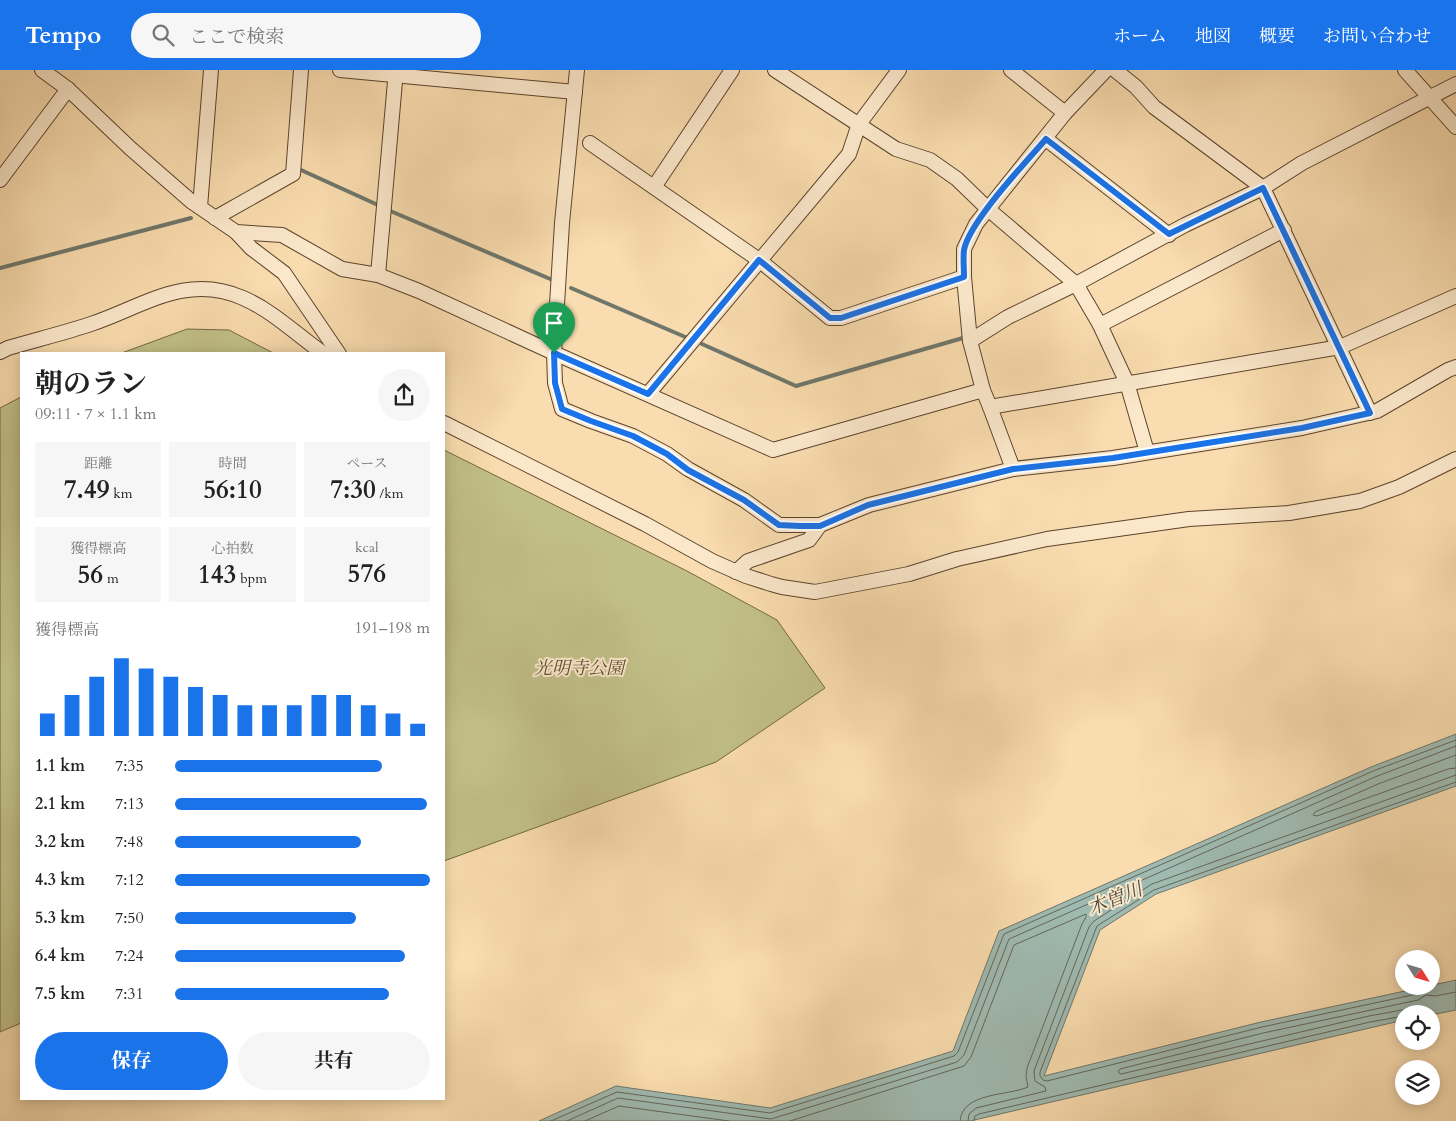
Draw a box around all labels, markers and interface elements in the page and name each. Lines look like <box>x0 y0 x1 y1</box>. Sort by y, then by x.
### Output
search box <box>131 13 481 58</box>
text: Tempo <box>25 19 101 52</box>
icon: search <box>149 21 177 49</box>
text: ここで検索 <box>189 24 284 50</box>
text: ホーム <box>1113 24 1167 49</box>
text: 地図 <box>1195 24 1231 49</box>
text: 概要 <box>1259 24 1295 49</box>
text: お問い合わせ <box>1323 24 1431 49</box>
pin <box>533 302 575 353</box>
icon: arrive <box>540 309 568 337</box>
text: 朝のラン <box>35 365 147 403</box>
button: share <box>378 369 430 421</box>
text: 09:11 · 7 × 1.1 km <box>35 403 156 425</box>
text: 距離 <box>84 454 112 473</box>
text: 時間 <box>218 454 246 473</box>
text: ペース <box>346 454 387 473</box>
text: 7.49 <box>64 473 109 507</box>
text: 56:10 <box>203 473 262 507</box>
text: 7:30 <box>330 473 376 507</box>
text: km <box>109 484 133 503</box>
text: /km <box>376 484 403 503</box>
text: kcal <box>355 538 379 557</box>
text: 獲得標高 <box>70 539 126 558</box>
text: 心拍数 <box>211 539 253 558</box>
text: 576 <box>348 557 386 591</box>
text: 56 <box>78 558 103 592</box>
text: 143 <box>198 558 236 592</box>
text: m <box>103 569 119 588</box>
text: bpm <box>236 569 267 588</box>
text: 191–198 m <box>354 617 430 639</box>
text: 獲得標高 <box>35 619 99 641</box>
park label: 光明寺公園 <box>534 656 627 681</box>
text: 1.1 km <box>35 755 85 777</box>
text: 7:35 <box>115 755 144 777</box>
text: 2.1 km <box>35 793 85 815</box>
text: 7:13 <box>115 793 144 815</box>
text: 3.2 km <box>35 831 85 853</box>
text: 7:48 <box>115 831 144 853</box>
text: 4.3 km <box>35 869 85 891</box>
text: 7:12 <box>115 869 144 891</box>
water label: 木曽川 <box>1084 876 1148 922</box>
text: 5.3 km <box>35 907 85 929</box>
text: 7:50 <box>115 907 144 929</box>
text: 6.4 km <box>35 945 85 967</box>
text: 7:24 <box>115 945 144 967</box>
north arrow <box>1395 950 1440 995</box>
map controls <box>1395 950 1440 1105</box>
text: 7.5 km <box>35 983 85 1005</box>
text: 7:31 <box>115 983 144 1005</box>
button: locate <box>1395 1005 1440 1050</box>
button: 保存 <box>35 1032 228 1090</box>
button: 共有 <box>238 1032 430 1090</box>
button: layers <box>1395 1060 1440 1105</box>

